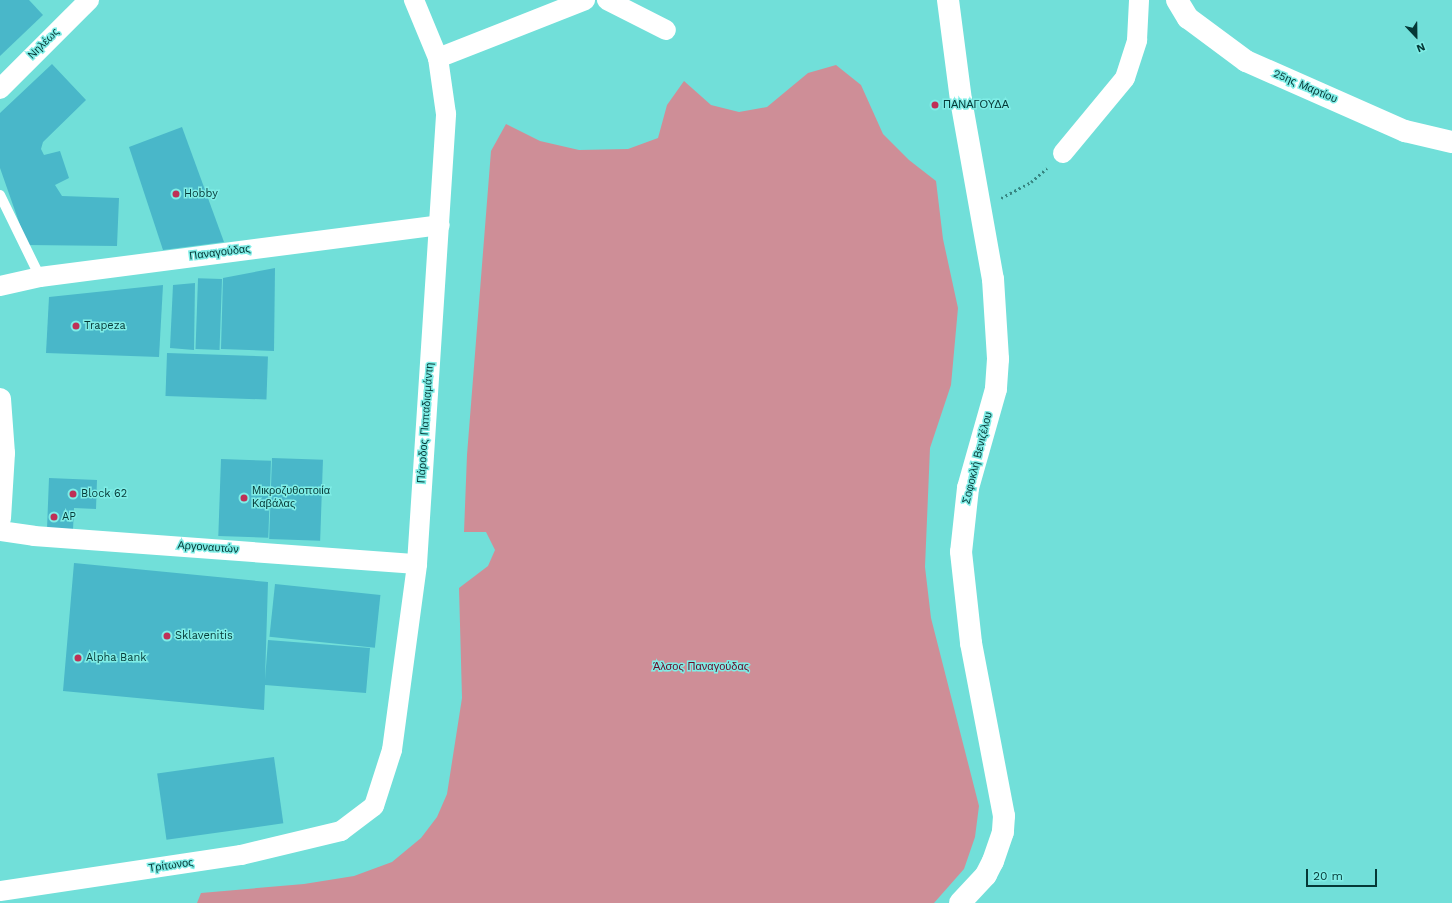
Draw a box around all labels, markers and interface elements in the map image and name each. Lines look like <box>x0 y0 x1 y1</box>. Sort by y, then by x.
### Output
north arrow <box>1396 16 1436 56</box>
street label: Νηλέως <box>26 26 62 62</box>
text: N <box>1414 40 1427 55</box>
street label: 25ης Μαρτίου <box>1271 68 1339 106</box>
place label: ΠΑΝΑΓΟΥΔΑ <box>943 98 1009 112</box>
marker: ΠΑΝΑΓΟΥΔΑ <box>930 100 940 110</box>
place label: Hobby <box>184 187 218 201</box>
marker: Hobby <box>171 189 181 199</box>
street label: Παναγούδας <box>189 243 251 263</box>
place label: Trapeza <box>84 319 126 333</box>
marker: Trapeza <box>71 321 81 331</box>
street label: Πάροδος Παπαδιαμάντη <box>415 362 437 484</box>
street label: Σοφοκλή Βενιζέλου <box>960 411 996 505</box>
place label: Μικροζυθοποιία Καβάλας <box>252 485 330 511</box>
place label: Block 62 <box>81 487 127 501</box>
marker: Block 62 <box>68 489 78 499</box>
marker: Μικροζυθοποιία Καβάλας <box>239 493 249 503</box>
place label: AP <box>62 510 76 524</box>
marker: AP <box>49 512 59 522</box>
street label: Αργοναυτών <box>177 539 239 557</box>
place label: Sklavenitis <box>175 629 233 643</box>
marker: Sklavenitis <box>162 631 172 641</box>
place label: Alpha Bank <box>86 651 147 665</box>
marker: Alpha Bank <box>73 653 83 663</box>
park label: Άλσος Παναγούδας <box>653 660 749 674</box>
street label: Τρίτωνος <box>148 856 194 876</box>
scale bar <box>1308 861 1379 887</box>
text: 20 m <box>1313 869 1343 883</box>

